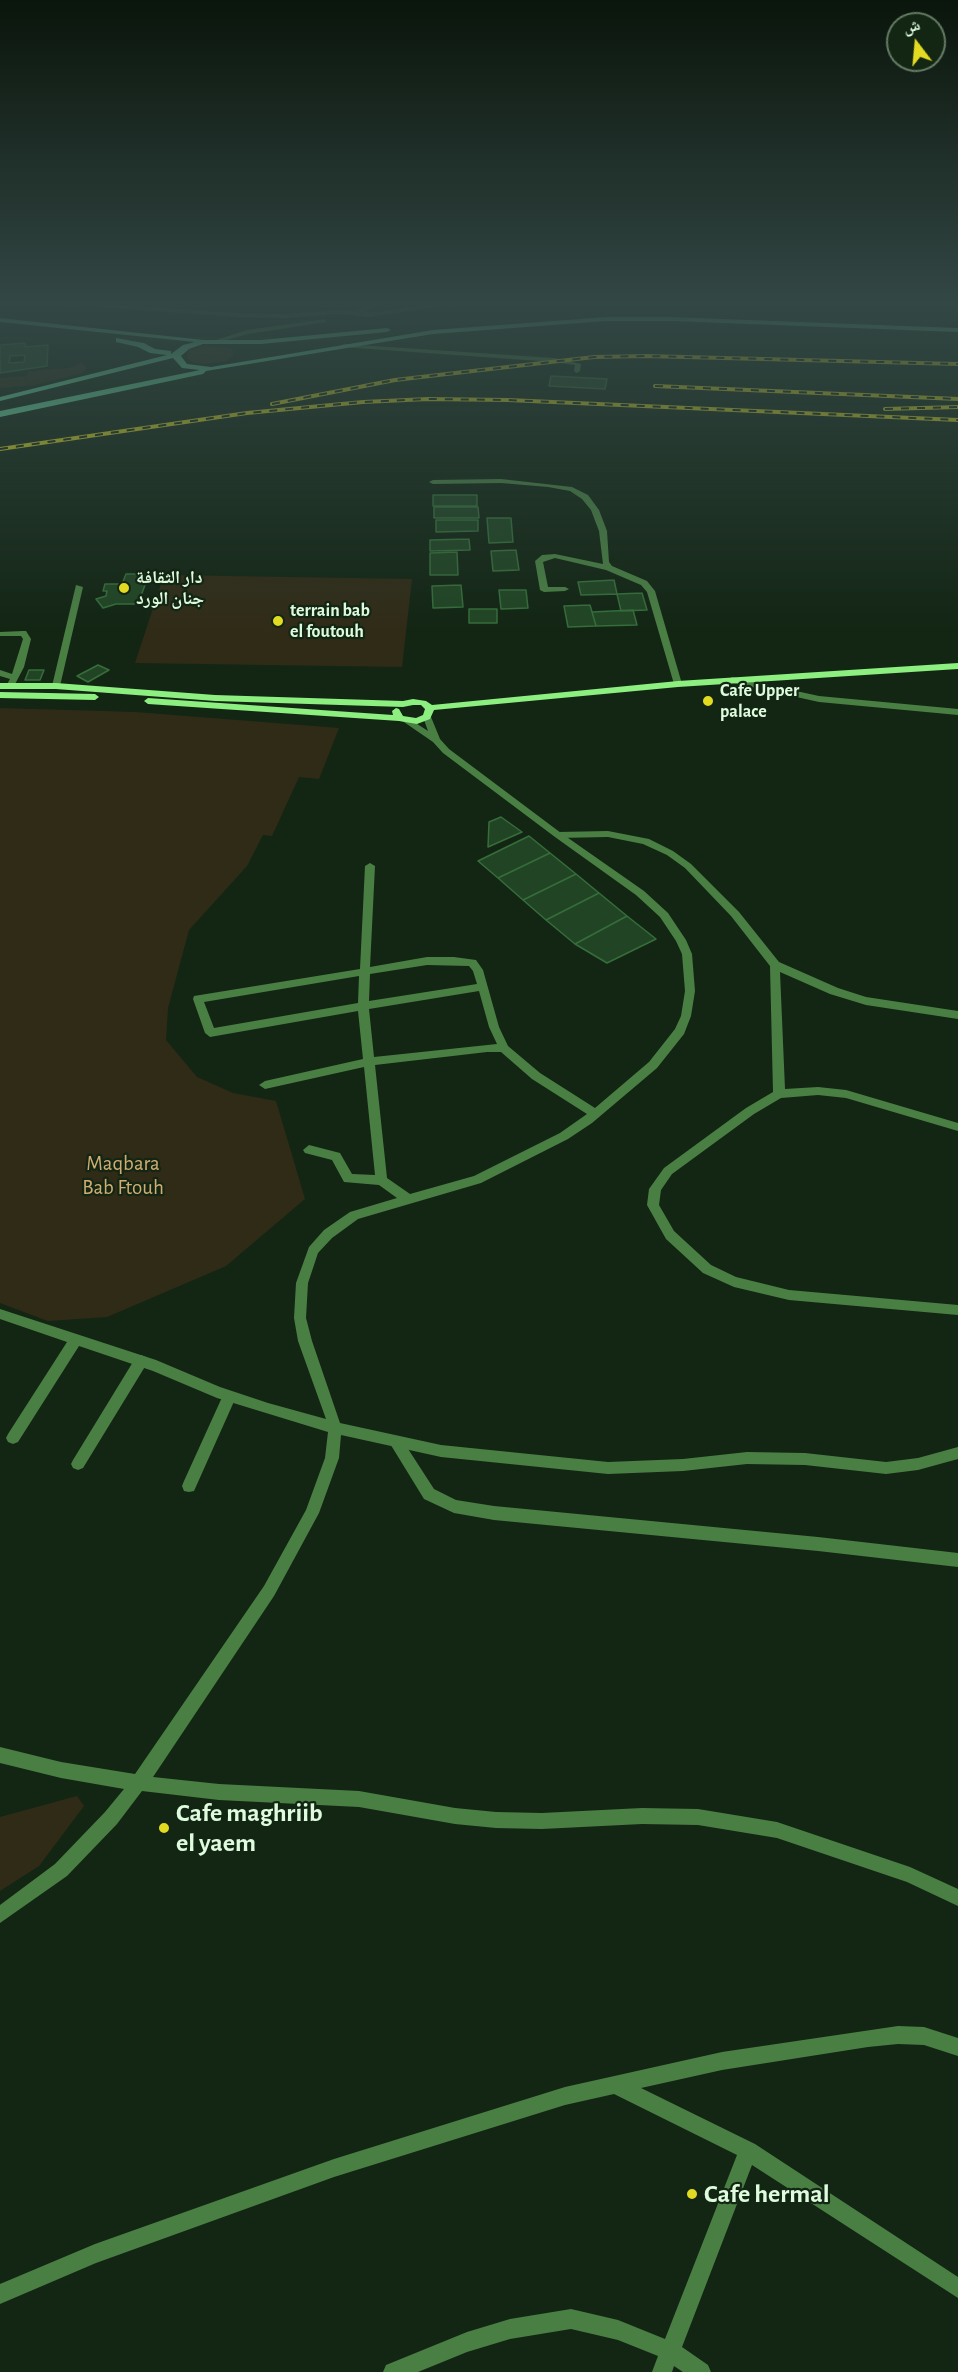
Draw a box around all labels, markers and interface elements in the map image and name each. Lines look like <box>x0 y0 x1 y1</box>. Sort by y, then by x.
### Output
north arrow <box>886 12 946 72</box>
text: ش <box>901 17 922 37</box>
place label: دار الثقافة جنان الورد <box>136 567 204 610</box>
marker: دار الثقافة جنان الورد <box>117 581 131 595</box>
place label: terrain bab el foutouh <box>290 600 370 642</box>
marker: terrain bab el foutouh <box>271 614 285 628</box>
place label: Cafe Upper palace <box>720 680 799 722</box>
marker: Cafe Upper palace <box>701 694 715 708</box>
park label: Maqbara Bab Ftouh <box>82 1151 164 1201</box>
place label: Cafe maghriib el yaem <box>176 1797 323 1858</box>
marker: Cafe maghriib el yaem <box>157 1821 171 1835</box>
place label: Cafe hermal <box>704 2178 830 2210</box>
marker: Cafe hermal <box>685 2187 699 2201</box>

